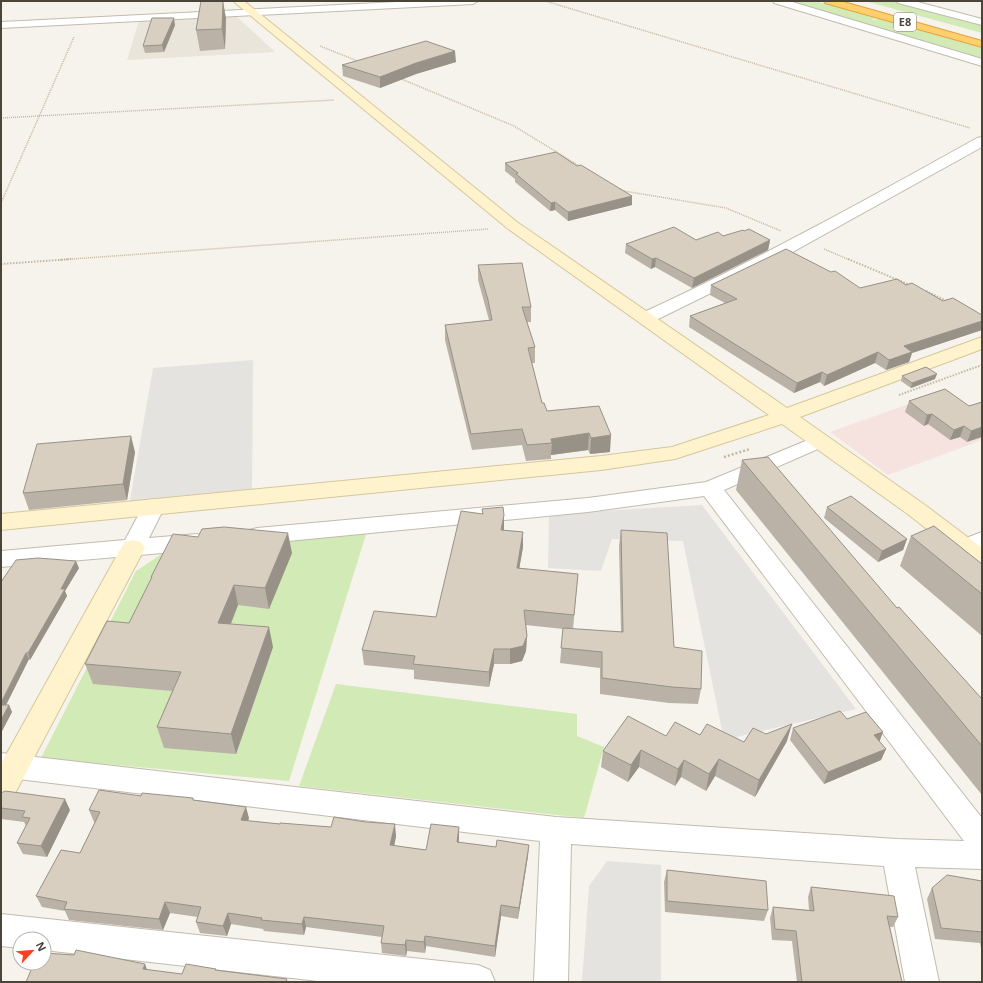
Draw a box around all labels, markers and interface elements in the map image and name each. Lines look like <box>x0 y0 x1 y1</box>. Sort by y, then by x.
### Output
road number: E8 <box>894 13 916 31</box>
north arrow <box>12 931 52 971</box>
text: N <box>33 939 50 954</box>

